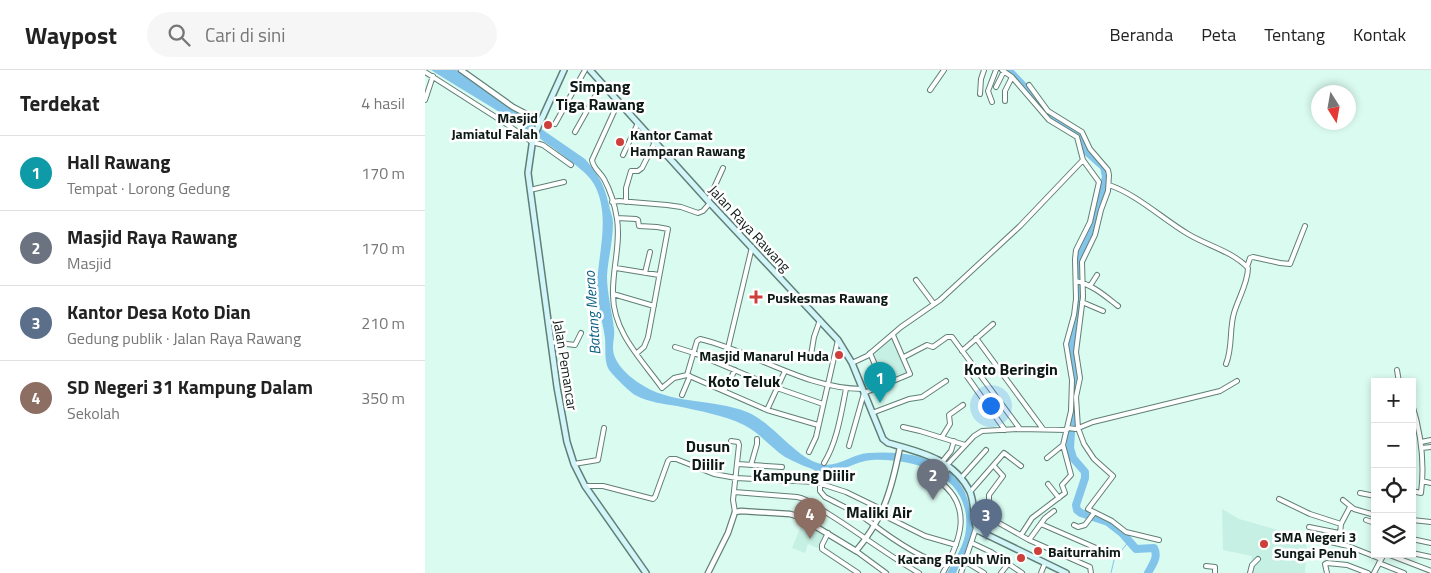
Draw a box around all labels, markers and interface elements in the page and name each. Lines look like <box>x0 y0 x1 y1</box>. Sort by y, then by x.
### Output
search box <box>147 12 497 57</box>
text: Waypost <box>25 17 117 53</box>
text: Cari di sini <box>205 20 285 49</box>
icon: search <box>165 21 193 49</box>
text: Beranda <box>1110 21 1173 48</box>
text: Peta <box>1201 21 1236 48</box>
text: Tentang <box>1264 21 1325 48</box>
text: Kontak <box>1353 21 1406 48</box>
district label: Simpang Tiga Rawang <box>556 74 645 116</box>
north arrow <box>1311 85 1356 130</box>
text: Terdekat <box>20 87 100 119</box>
text: 4 hasil <box>361 91 405 115</box>
place label: Masjid Jamiatul Falah <box>451 107 538 144</box>
marker: Masjid Jamiatul Falah <box>542 119 554 131</box>
place label: Kantor Camat Hamparan Rawang <box>630 124 746 161</box>
marker: Kantor Camat Hamparan Rawang <box>614 136 626 148</box>
text: Hall Rawang <box>67 147 170 176</box>
text: 1 <box>32 161 40 185</box>
text: 170 m <box>361 161 405 185</box>
text: Tempat · Lorong Gedung <box>67 176 230 200</box>
street label: Jalan Raya Rawang <box>704 180 796 276</box>
text: Masjid Raya Rawang <box>67 222 237 251</box>
text: 2 <box>32 236 40 260</box>
text: 170 m <box>361 236 405 260</box>
text: Masjid <box>67 251 111 275</box>
water label: Batang Merao <box>578 270 606 356</box>
place label: Puskesmas Rawang <box>767 287 888 308</box>
marker: Puskesmas Rawang <box>749 290 763 304</box>
text: Kantor Desa Koto Dian <box>67 297 251 326</box>
text: 3 <box>32 311 40 335</box>
text: 210 m <box>361 311 405 335</box>
street label: Jalan Pemancar <box>548 318 584 412</box>
text: Gedung publik · Jalan Raya Rawang <box>67 326 301 350</box>
place label: Masjid Manarul Huda <box>699 345 829 366</box>
marker: Masjid Manarul Huda <box>833 349 845 361</box>
district label: Koto Beringin <box>964 357 1058 381</box>
pin: 1 <box>864 362 896 403</box>
district label: Koto Teluk <box>708 369 781 393</box>
text: SD Negeri 31 Kampung Dalam <box>67 372 313 401</box>
map controls <box>1371 378 1416 558</box>
button: + <box>1371 378 1416 423</box>
text: 4 <box>32 386 40 410</box>
text: 350 m <box>361 386 405 410</box>
your location <box>978 393 1004 419</box>
text: Sekolah <box>67 401 120 425</box>
button: − <box>1371 423 1416 468</box>
district label: Dusun Diilir <box>686 434 730 476</box>
pin: 2 <box>917 459 949 500</box>
district label: Kampung Diilir <box>753 463 855 487</box>
button: locate <box>1371 468 1416 513</box>
pin: 4 <box>794 498 826 539</box>
pin: 3 <box>970 499 1002 540</box>
district label: Maliki Air <box>846 500 912 524</box>
button: layers <box>1371 513 1416 558</box>
place label: SMA Negeri 3 Sungai Penuh <box>1274 526 1357 563</box>
marker: SMA Negeri 3 Sungai Penuh <box>1258 538 1270 550</box>
place label: Baiturrahim <box>1048 541 1121 562</box>
marker: Baiturrahim <box>1032 545 1044 557</box>
place label: Kacang Rapuh Win <box>898 548 1011 569</box>
marker: Kacang Rapuh Win <box>1015 552 1027 564</box>

